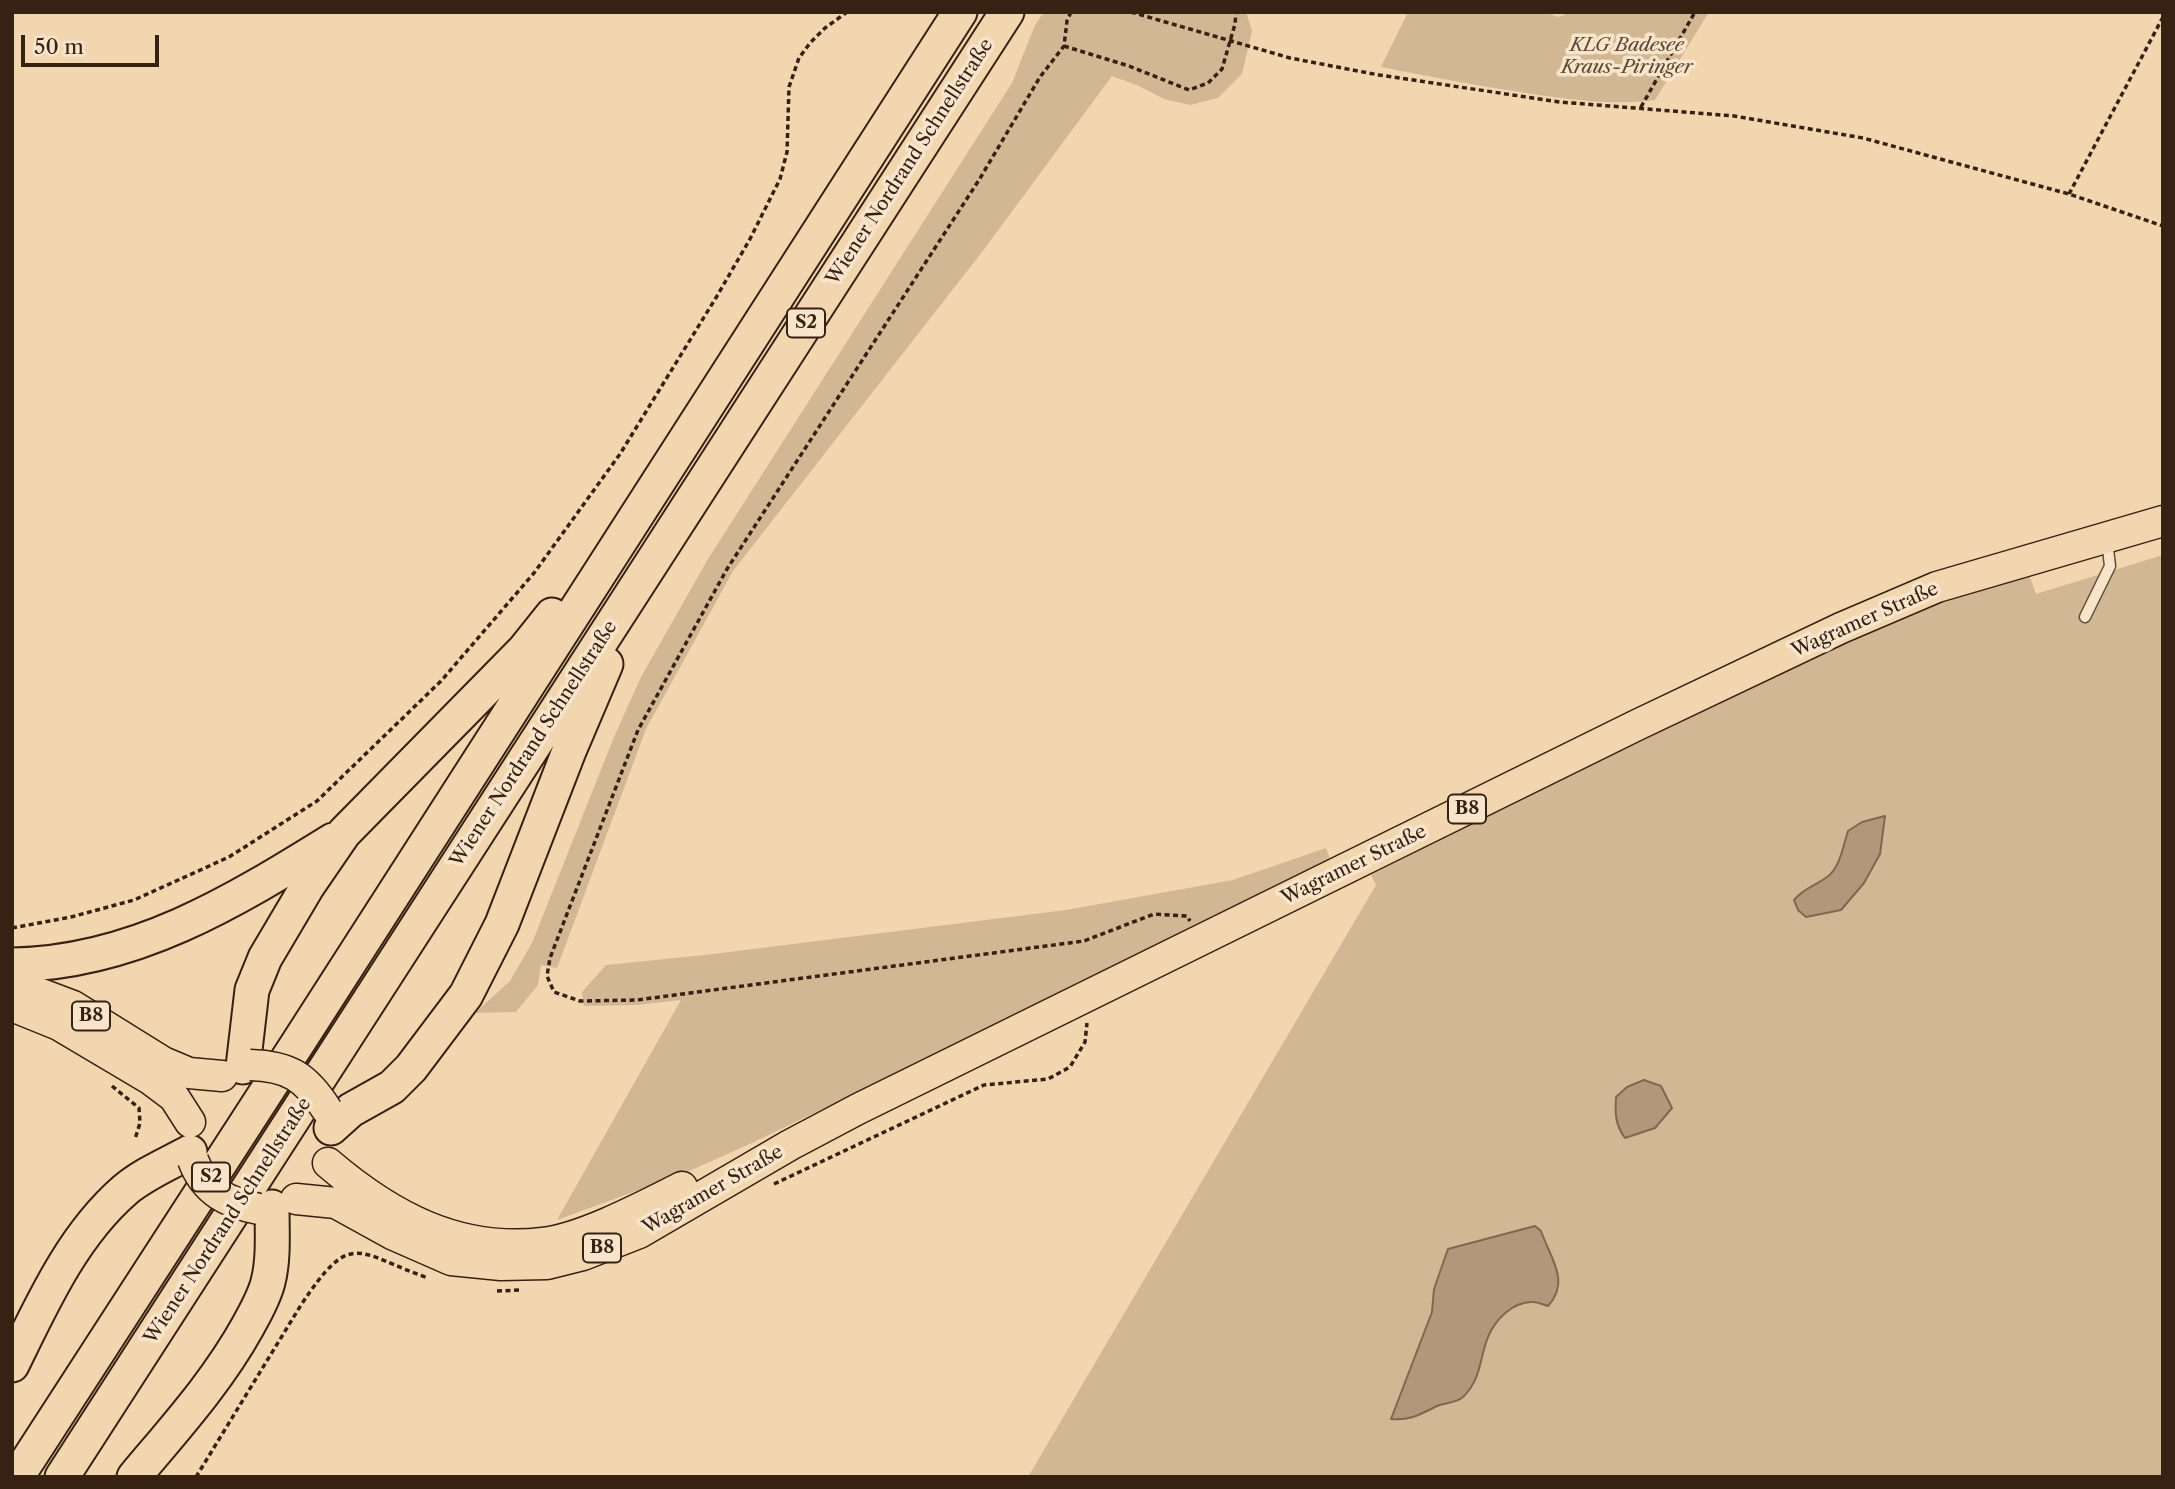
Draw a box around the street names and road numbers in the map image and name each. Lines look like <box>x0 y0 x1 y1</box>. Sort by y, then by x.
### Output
street label: Wiener Nordrand Schnellstraße <box>822 35 998 289</box>
road number: S2 <box>787 309 825 338</box>
street label: Wagramer Straße <box>1788 577 1942 663</box>
street label: Wiener Nordrand Schnellstraße <box>446 617 622 871</box>
road number: B8 <box>1448 794 1486 824</box>
street label: Wagramer Straße <box>1278 820 1430 910</box>
road number: B8 <box>72 1001 110 1030</box>
street label: Wiener Nordrand Schnellstraße <box>140 1094 316 1348</box>
street label: Wagramer Straße <box>639 1141 787 1239</box>
road number: S2 <box>192 1162 230 1192</box>
road number: B8 <box>583 1233 621 1262</box>

